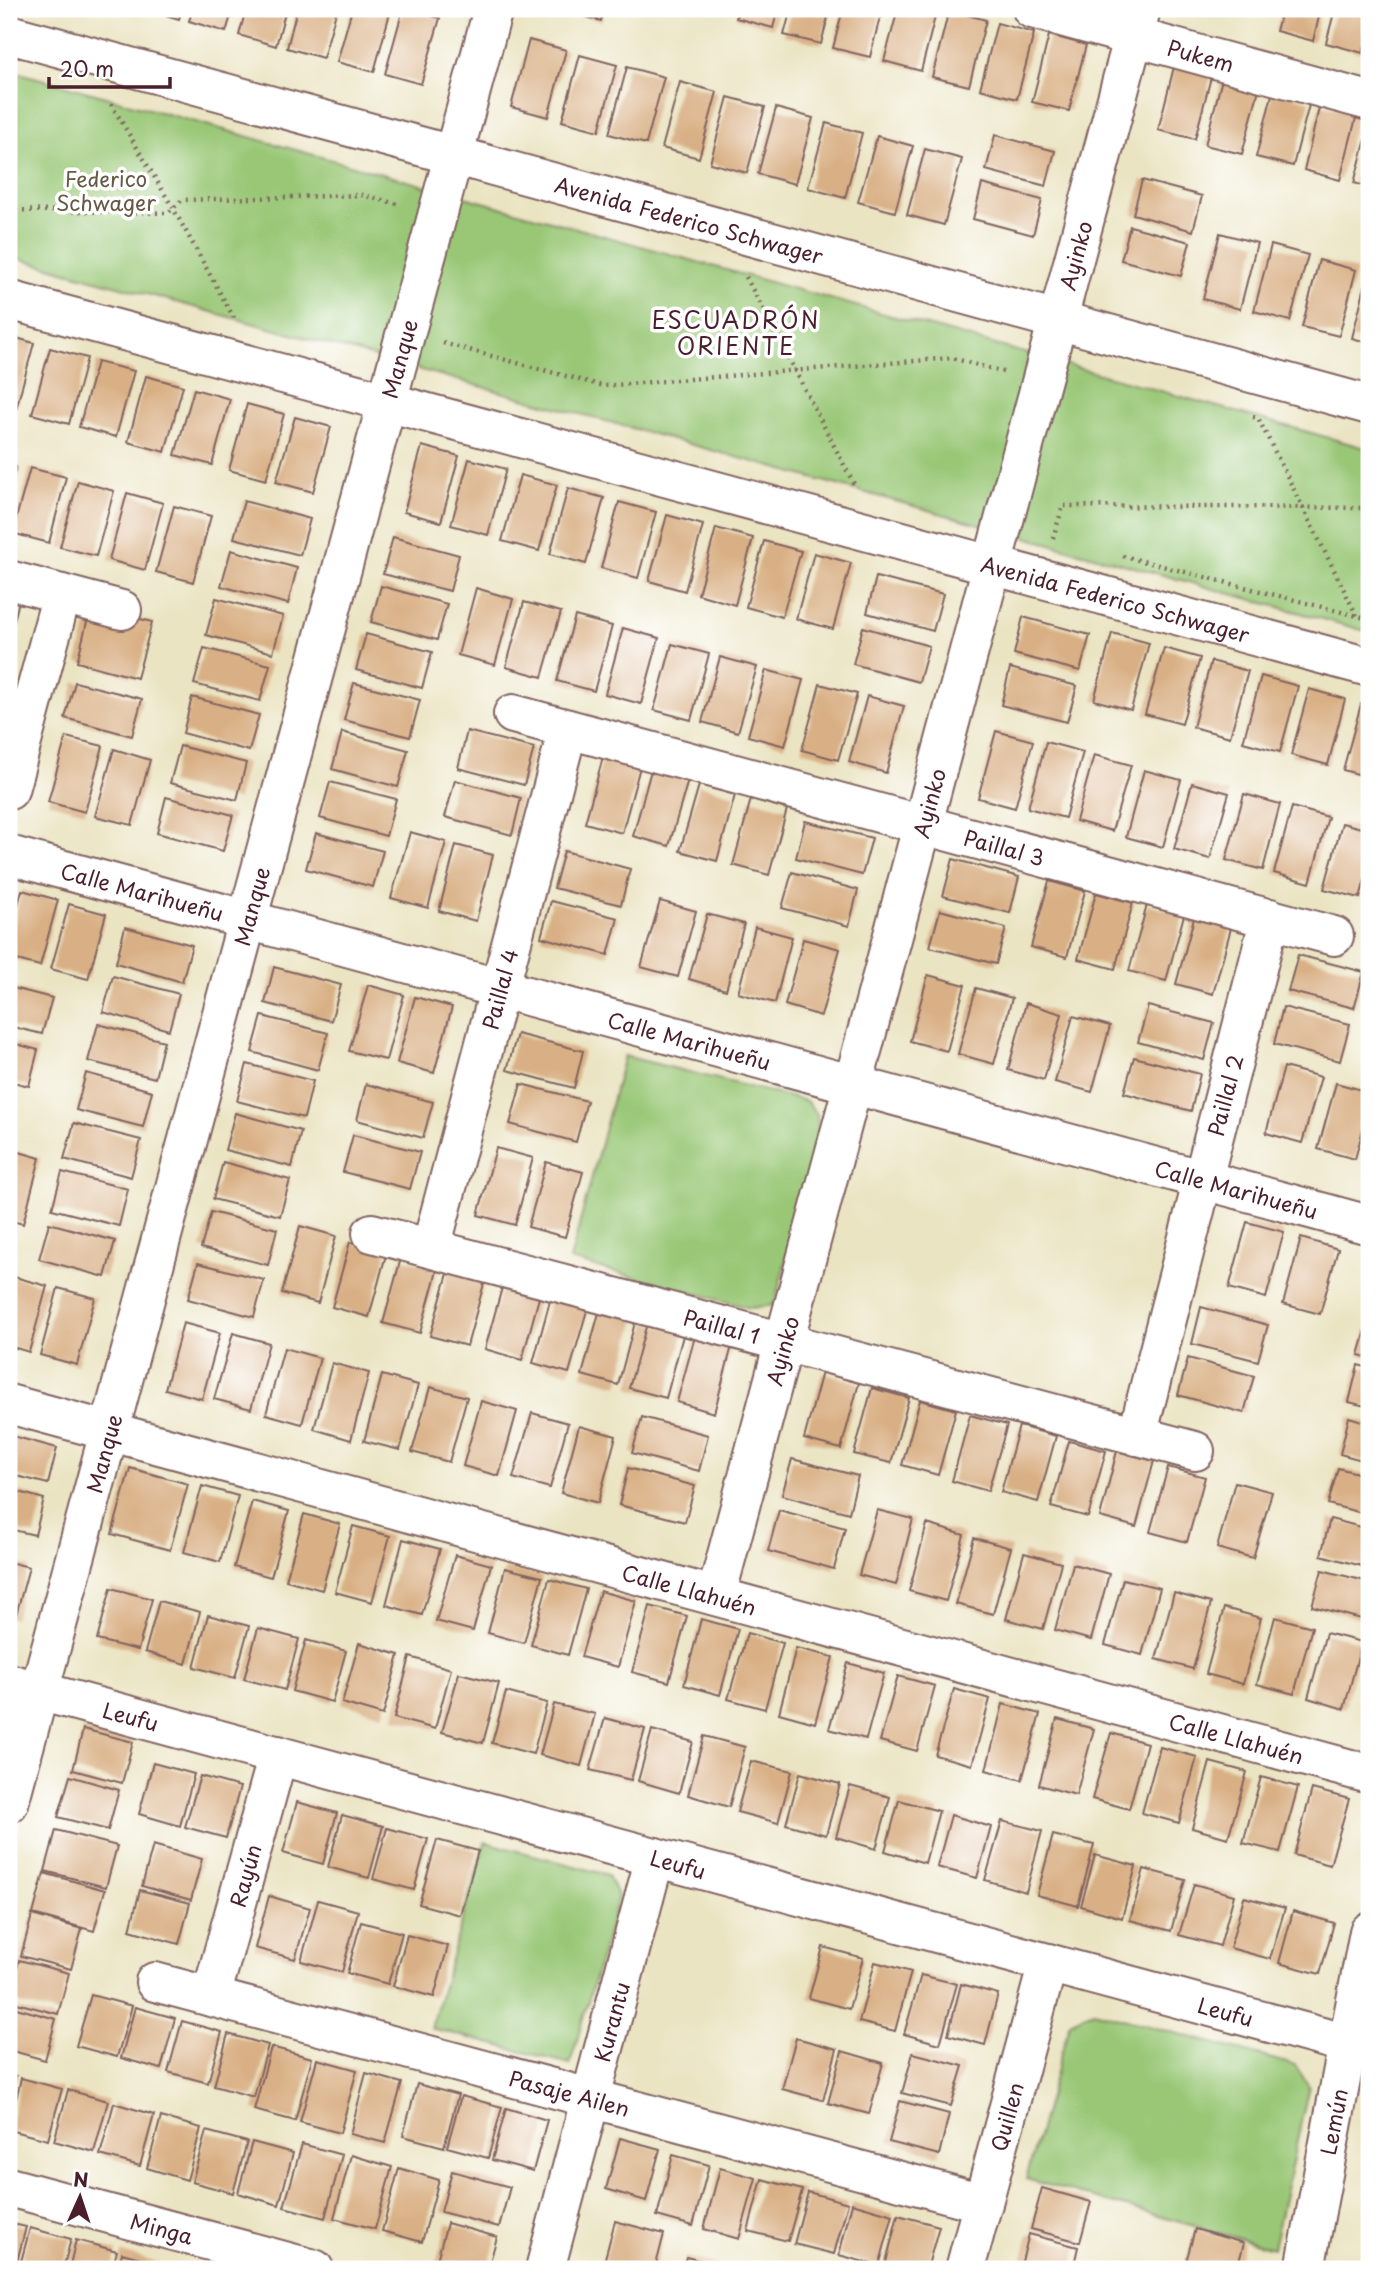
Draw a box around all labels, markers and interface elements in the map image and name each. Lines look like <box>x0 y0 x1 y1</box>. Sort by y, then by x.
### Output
street label: Pukem <box>1164 31 1238 79</box>
scale bar <box>49 46 170 90</box>
text: 20 m <box>60 52 114 84</box>
park label: Federico Schwager <box>56 162 156 218</box>
street label: Avenida Federico Schwager <box>551 168 827 271</box>
street label: Ayinko <box>1050 217 1100 294</box>
district label: ESCUADRÓN ORIENTE <box>651 302 821 363</box>
street label: Manque <box>373 315 425 402</box>
street label: Avenida Federico Schwager <box>978 547 1253 650</box>
street label: Ayinko <box>904 765 953 841</box>
street label: Paillal 3 <box>961 821 1048 873</box>
street label: Calle Marihueñu <box>57 854 227 929</box>
street label: Manque <box>225 863 277 949</box>
street label: Paillal 4 <box>473 945 525 1033</box>
street label: Calle Marihueñu <box>604 1003 774 1078</box>
street label: Paillal 2 <box>1199 1051 1250 1139</box>
street label: Calle Marihueñu <box>1151 1151 1321 1226</box>
street label: Paillal 1 <box>680 1300 764 1351</box>
street label: Ayinko <box>757 1312 806 1389</box>
street label: Manque <box>77 1410 129 1497</box>
street label: Calle Llahuén <box>618 1555 760 1623</box>
street label: Leufu <box>99 1693 162 1739</box>
street label: Calle Llahuén <box>1166 1704 1307 1772</box>
street label: Rayún <box>221 1840 269 1911</box>
street label: Leufu <box>647 1841 710 1886</box>
street label: Kurantu <box>585 1978 637 2065</box>
street label: Leufu <box>1194 1988 1257 2034</box>
street label: Pasaje Ailen <box>506 2061 633 2124</box>
street label: Quillen <box>982 2078 1031 2155</box>
street label: Lemún <box>1311 2086 1355 2158</box>
north arrow <box>46 2162 116 2232</box>
text: N <box>73 2165 89 2193</box>
street label: Minga <box>127 2204 197 2252</box>

